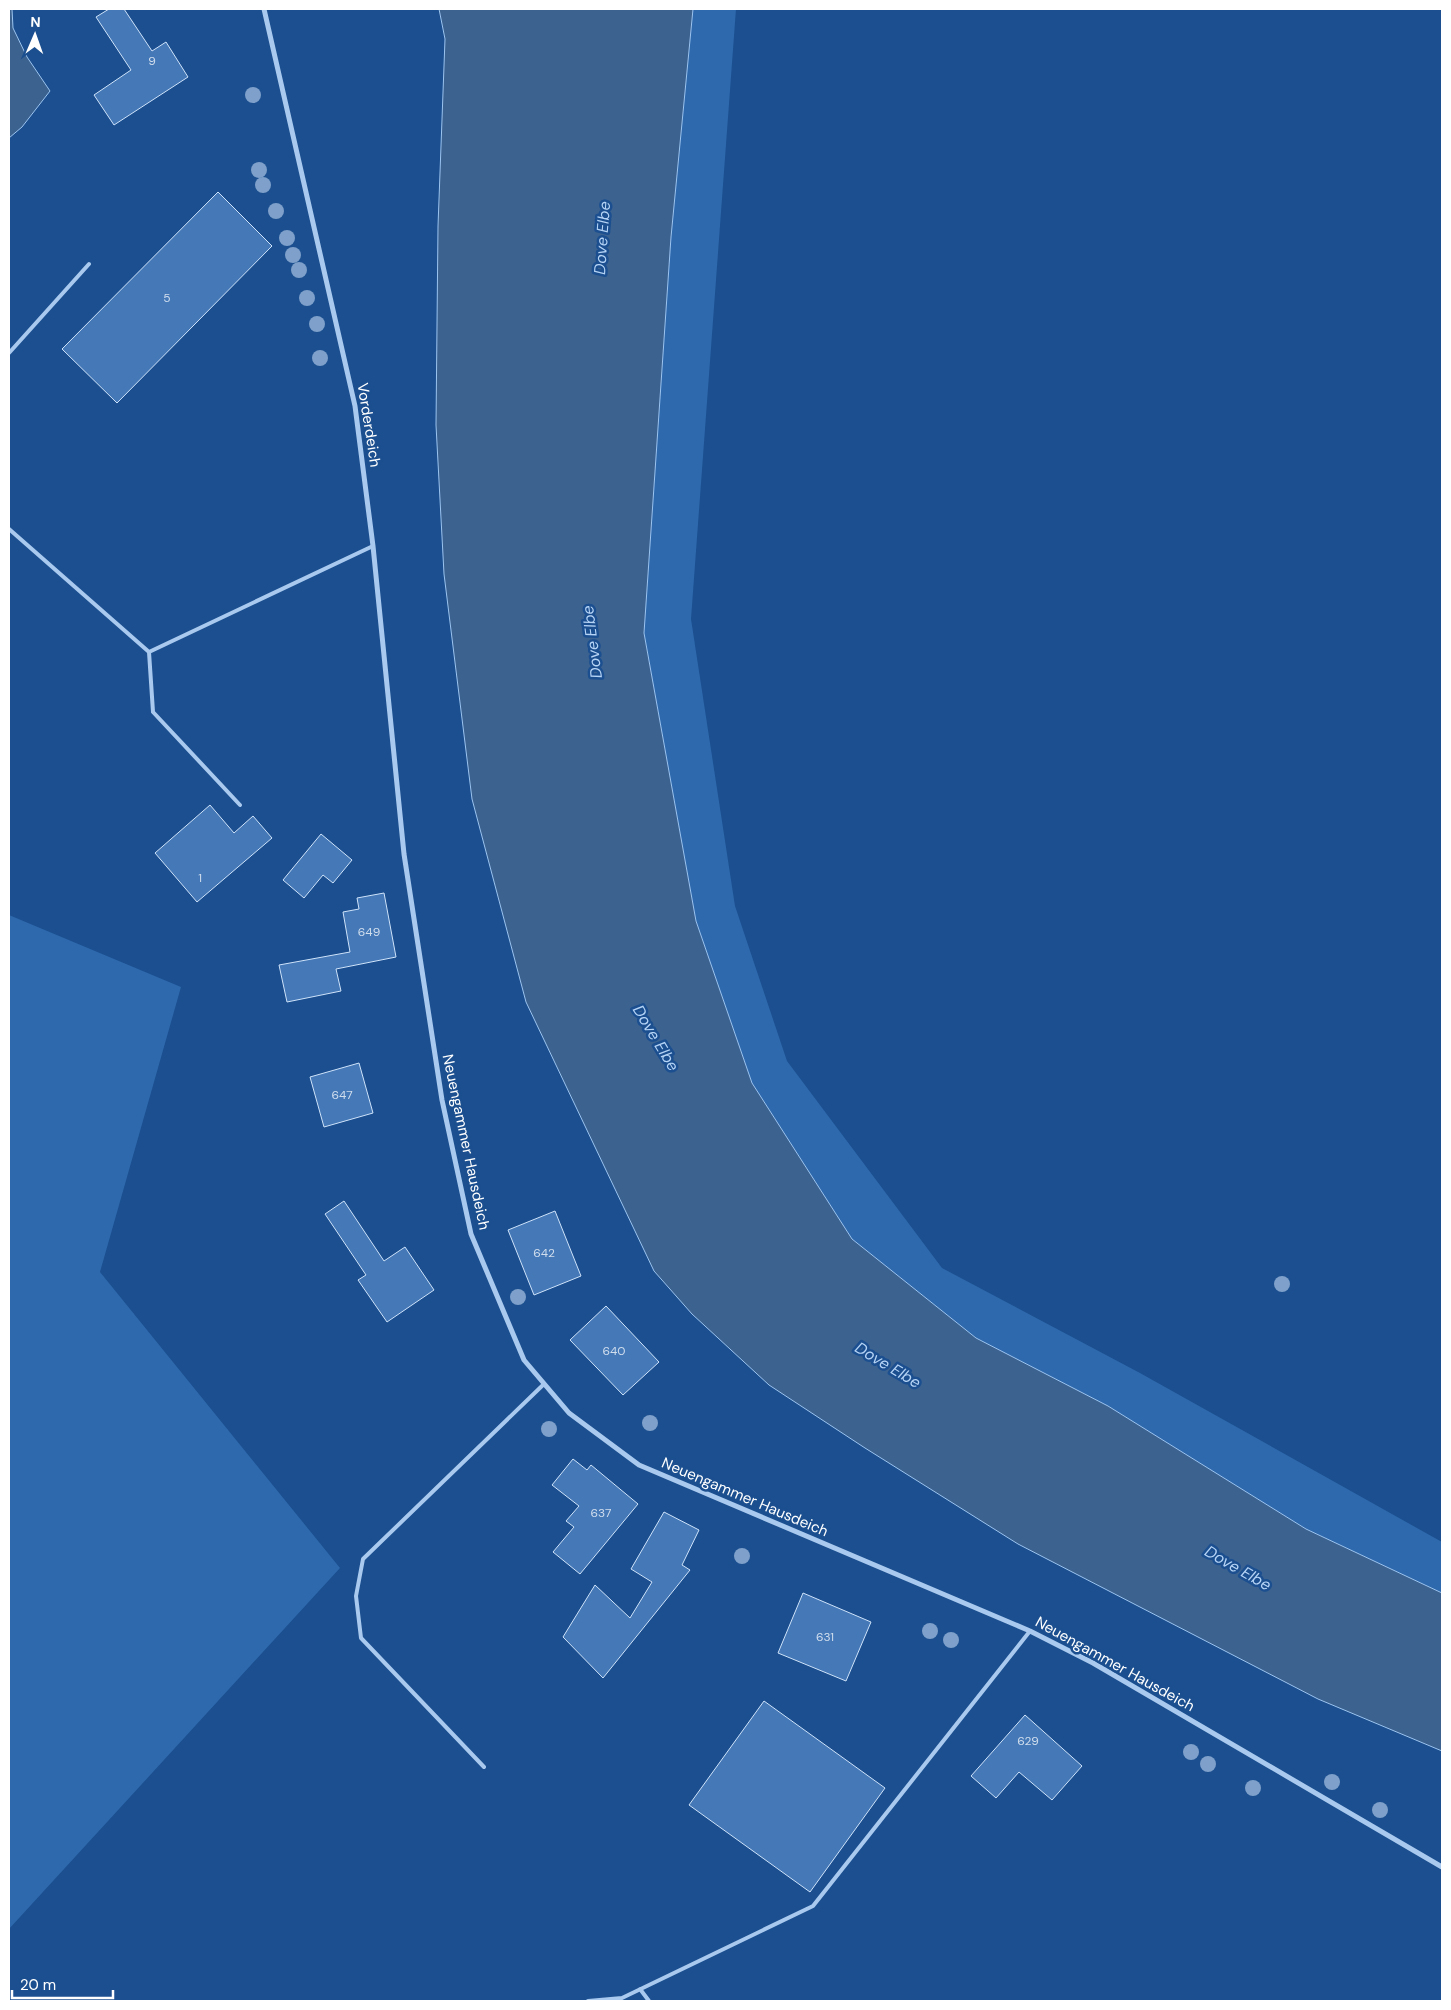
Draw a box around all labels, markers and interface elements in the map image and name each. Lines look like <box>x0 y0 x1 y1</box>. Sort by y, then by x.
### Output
north arrow <box>10 10 60 60</box>
text: N <box>30 13 41 31</box>
house number: 9 <box>148 53 156 69</box>
water label: Dove Elbe <box>589 201 615 275</box>
house number: 5 <box>163 290 171 306</box>
street label: Vorderdeich <box>352 381 386 469</box>
water label: Dove Elbe <box>577 604 607 680</box>
house number: 1 <box>198 870 202 886</box>
house number: 649 <box>358 924 380 940</box>
water label: Dove Elbe <box>628 1001 684 1075</box>
street label: Neuengammer Hausdeich <box>438 1052 494 1232</box>
house number: 647 <box>331 1087 353 1103</box>
house number: 642 <box>533 1245 555 1261</box>
water label: Dove Elbe <box>851 1337 925 1393</box>
house number: 640 <box>602 1343 626 1359</box>
street label: Neuengammer Hausdeich <box>659 1453 831 1541</box>
house number: 637 <box>591 1505 611 1521</box>
water label: Dove Elbe <box>1201 1541 1275 1595</box>
street label: Neuengammer Hausdeich <box>1032 1612 1198 1716</box>
house number: 631 <box>816 1629 834 1645</box>
house number: 629 <box>1017 1733 1039 1749</box>
scale bar <box>12 1968 114 2000</box>
text: 20 m <box>20 1975 56 1995</box>

